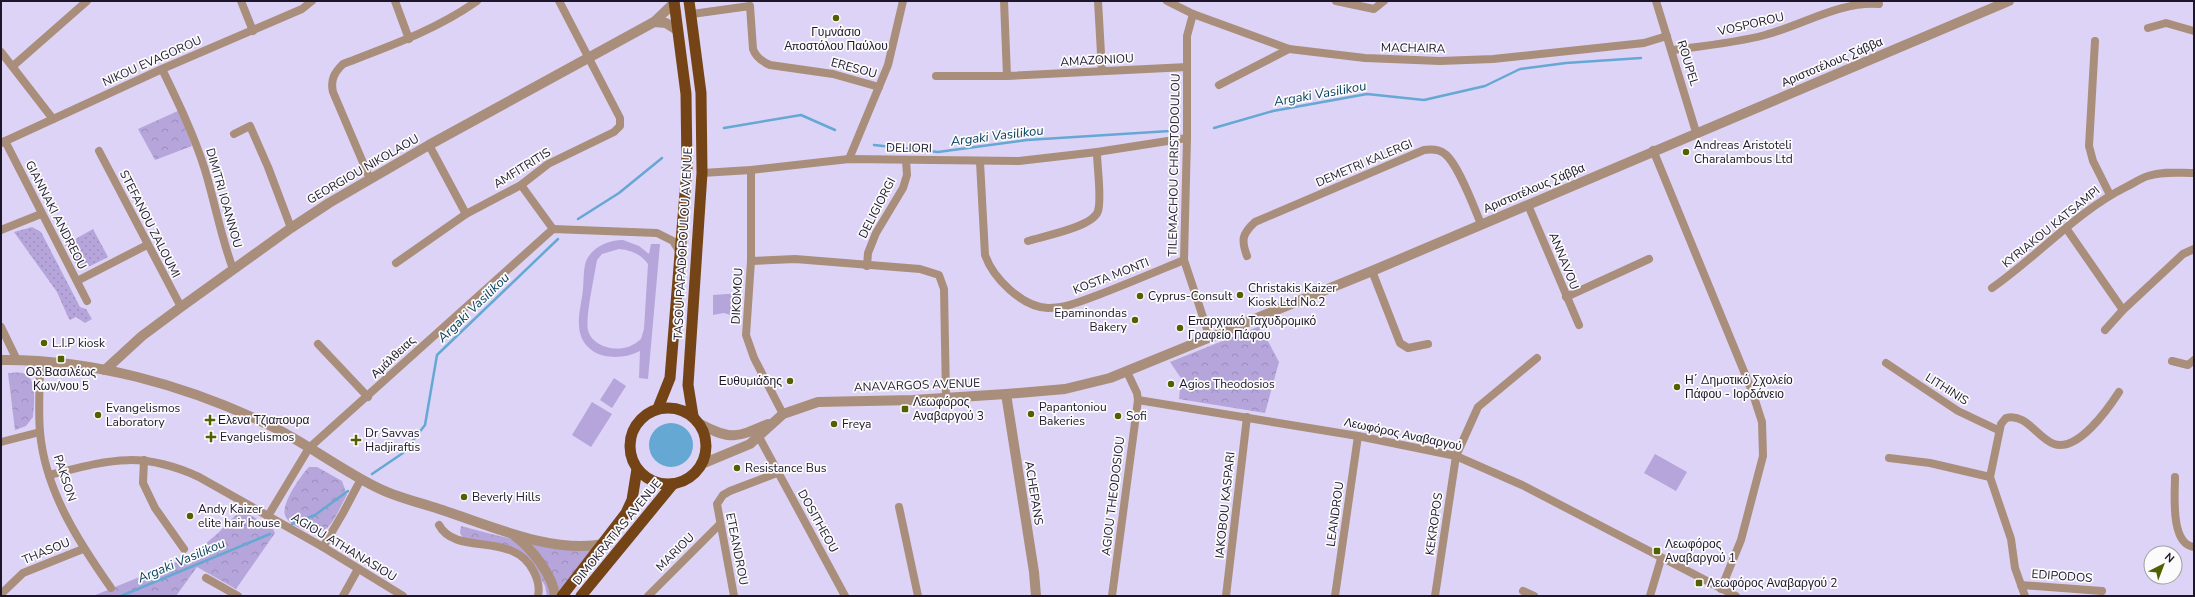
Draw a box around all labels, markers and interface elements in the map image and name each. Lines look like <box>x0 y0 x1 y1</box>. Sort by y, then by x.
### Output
street label: VOSPOROU <box>1715 9 1786 40</box>
marker: Γυμνάσιο Αποστόλου Παύλου <box>831 13 841 23</box>
place label: Γυμνάσιο Αποστόλου Παύλου <box>784 24 888 54</box>
street label: NIKOU EVAGOROU <box>100 32 204 90</box>
street label: Αριστοτέλους Σάββα <box>1779 33 1885 91</box>
street label: ROUPEL <box>1673 38 1703 88</box>
street label: MACHAIRA <box>1381 39 1446 57</box>
street label: AMAZONIOU <box>1060 50 1134 70</box>
street label: ERESOU <box>829 54 879 82</box>
street label: TILEMACHOU CHRISTODOULOU <box>1164 73 1184 257</box>
water label: Argaki Vasilikou <box>1272 77 1368 111</box>
water label: Argaki Vasilikou <box>949 121 1045 151</box>
street label: GEORGIOU NIKOLAOU <box>304 130 422 208</box>
street label: DEMETRI KALERGI <box>1313 135 1415 191</box>
place label: Andreas Aristoteli Charalambous Ltd <box>1694 137 1793 167</box>
street label: DELIORI <box>886 140 932 156</box>
street label: AMFITRITIS <box>490 144 554 192</box>
street label: DIMITRI IOANNOU <box>202 146 246 250</box>
street label: TASOU PAPADOPOULOU AVENUE <box>670 147 696 341</box>
marker: Andreas Aristoteli Charalambous Ltd <box>1681 147 1691 157</box>
street label: GIANNAKI ANDREOU <box>22 158 90 272</box>
street label: Αριστοτέλους Σάββα <box>1481 159 1587 217</box>
street label: STEFANOU ZALOUMI <box>116 167 184 281</box>
street label: DELIGIORGI <box>855 175 899 241</box>
street label: KYRIAKOU KATSAMPI <box>1999 183 2103 271</box>
street label: ANNAVOU <box>1545 230 1583 292</box>
street label: KOSTA MONTI <box>1071 254 1151 298</box>
street label: DIKOMOU <box>728 267 746 325</box>
water label: Argaki Vasilikou <box>433 269 514 347</box>
place label: Christakis Kaizer Kiosk Ltd No.2 <box>1248 280 1337 310</box>
place label: Cyprus-Consult <box>1148 288 1233 304</box>
marker: Christakis Kaizer Kiosk Ltd No.2 <box>1235 290 1245 300</box>
marker: Cyprus-Consult <box>1135 291 1145 301</box>
place label: Epaminondas Bakery <box>1054 305 1128 335</box>
place label: Επαρχιακό Ταχυδρομικό Γραφείο Πάφου <box>1188 313 1317 343</box>
marker: Epaminondas Bakery <box>1130 315 1140 325</box>
marker: Επαρχιακό Ταχυδρομικό Γραφείο Πάφου <box>1175 323 1185 333</box>
street label: Αμάλθειας <box>367 332 419 382</box>
place label: L.I.P kiosk <box>52 335 106 351</box>
marker: L.I.P kiosk <box>39 338 49 348</box>
marker: Οδ.Βασιλέως Κων/νου 5 <box>56 354 66 364</box>
place label: Οδ.Βασιλέως Κων/νου 5 <box>26 364 96 394</box>
street label: LITHINIS <box>1922 369 1972 409</box>
place label: Η΄ Δημοτικό Σχολείο Πάφου - Ιορδάνειο <box>1685 372 1793 402</box>
place label: Ευθυμιάδης <box>719 373 782 389</box>
street label: ANAVARGOS AVENUE <box>854 375 980 395</box>
marker: Ευθυμιάδης <box>785 376 795 386</box>
place label: Agios Theodosios <box>1179 376 1275 392</box>
marker: Agios Theodosios <box>1166 379 1176 389</box>
marker: Η΄ Δημοτικό Σχολείο Πάφου - Ιορδάνειο <box>1672 382 1682 392</box>
place label: Λεωφόρος Αναβαργού 3 <box>913 394 984 424</box>
place label: Papantoniou Bakeries <box>1039 399 1107 429</box>
place label: Evangelismos Laboratory <box>106 400 181 430</box>
marker: Λεωφόρος Αναβαργού 3 <box>900 404 910 414</box>
place label: Sofi <box>1126 408 1147 424</box>
marker: Papantoniou Bakeries <box>1026 409 1036 419</box>
marker: Evangelismos Laboratory <box>93 410 103 420</box>
marker: Sofi <box>1113 411 1123 421</box>
place label: Ελενα Τζιαπουρα <box>218 412 309 428</box>
street label: Λεωφόρος Αναβαργού <box>1343 414 1463 454</box>
marker: Ελενα Τζιαπουρα <box>205 415 215 425</box>
place label: Freya <box>842 416 871 432</box>
marker: Freya <box>829 419 839 429</box>
place label: Dr Savvas Hadjiraftis <box>365 425 420 455</box>
place label: Evangelismos <box>220 429 295 445</box>
marker: Evangelismos <box>205 431 217 443</box>
marker: Dr Savvas Hadjiraftis <box>350 434 362 446</box>
street label: AGIOU THEODOSIOU <box>1098 435 1128 557</box>
street label: IAKOBOU KASPARI <box>1211 451 1239 559</box>
street label: PAKSON <box>50 453 80 503</box>
place label: Resistance Bus <box>745 460 827 476</box>
street label: ACHEPANS <box>1021 460 1047 526</box>
marker: Resistance Bus <box>732 463 742 473</box>
street label: DIMOKRATIAS AVENUE <box>569 476 665 588</box>
street label: LEANDROU <box>1322 480 1348 548</box>
street label: DOSITHEOU <box>794 487 842 555</box>
place label: Beverly Hills <box>472 489 541 505</box>
marker: Beverly Hills <box>459 492 469 502</box>
street label: KEKROPOS <box>1422 492 1446 556</box>
place label: Andy Kaizer elite hair house <box>198 501 280 531</box>
street label: AGIOU ATHANASIOU <box>288 509 400 585</box>
marker: Andy Kaizer elite hair house <box>185 511 195 521</box>
street label: ETEANDROU <box>722 511 752 587</box>
street label: MARIOU <box>652 529 698 575</box>
street label: THASOU <box>20 534 72 568</box>
water label: Argaki Vasilikou <box>134 534 228 588</box>
place label: Λεωφόρος Αναβαργού 1 <box>1665 536 1736 566</box>
north arrow <box>2143 545 2183 585</box>
marker: Λεωφόρος Αναβαργού 1 <box>1652 546 1662 556</box>
text: N <box>2161 550 2177 566</box>
street label: EDIPODOS <box>2031 566 2093 586</box>
place label: Λεωφόρος Αναβαργού 2 <box>1707 575 1837 591</box>
marker: Λεωφόρος Αναβαργού 2 <box>1694 578 1704 588</box>

